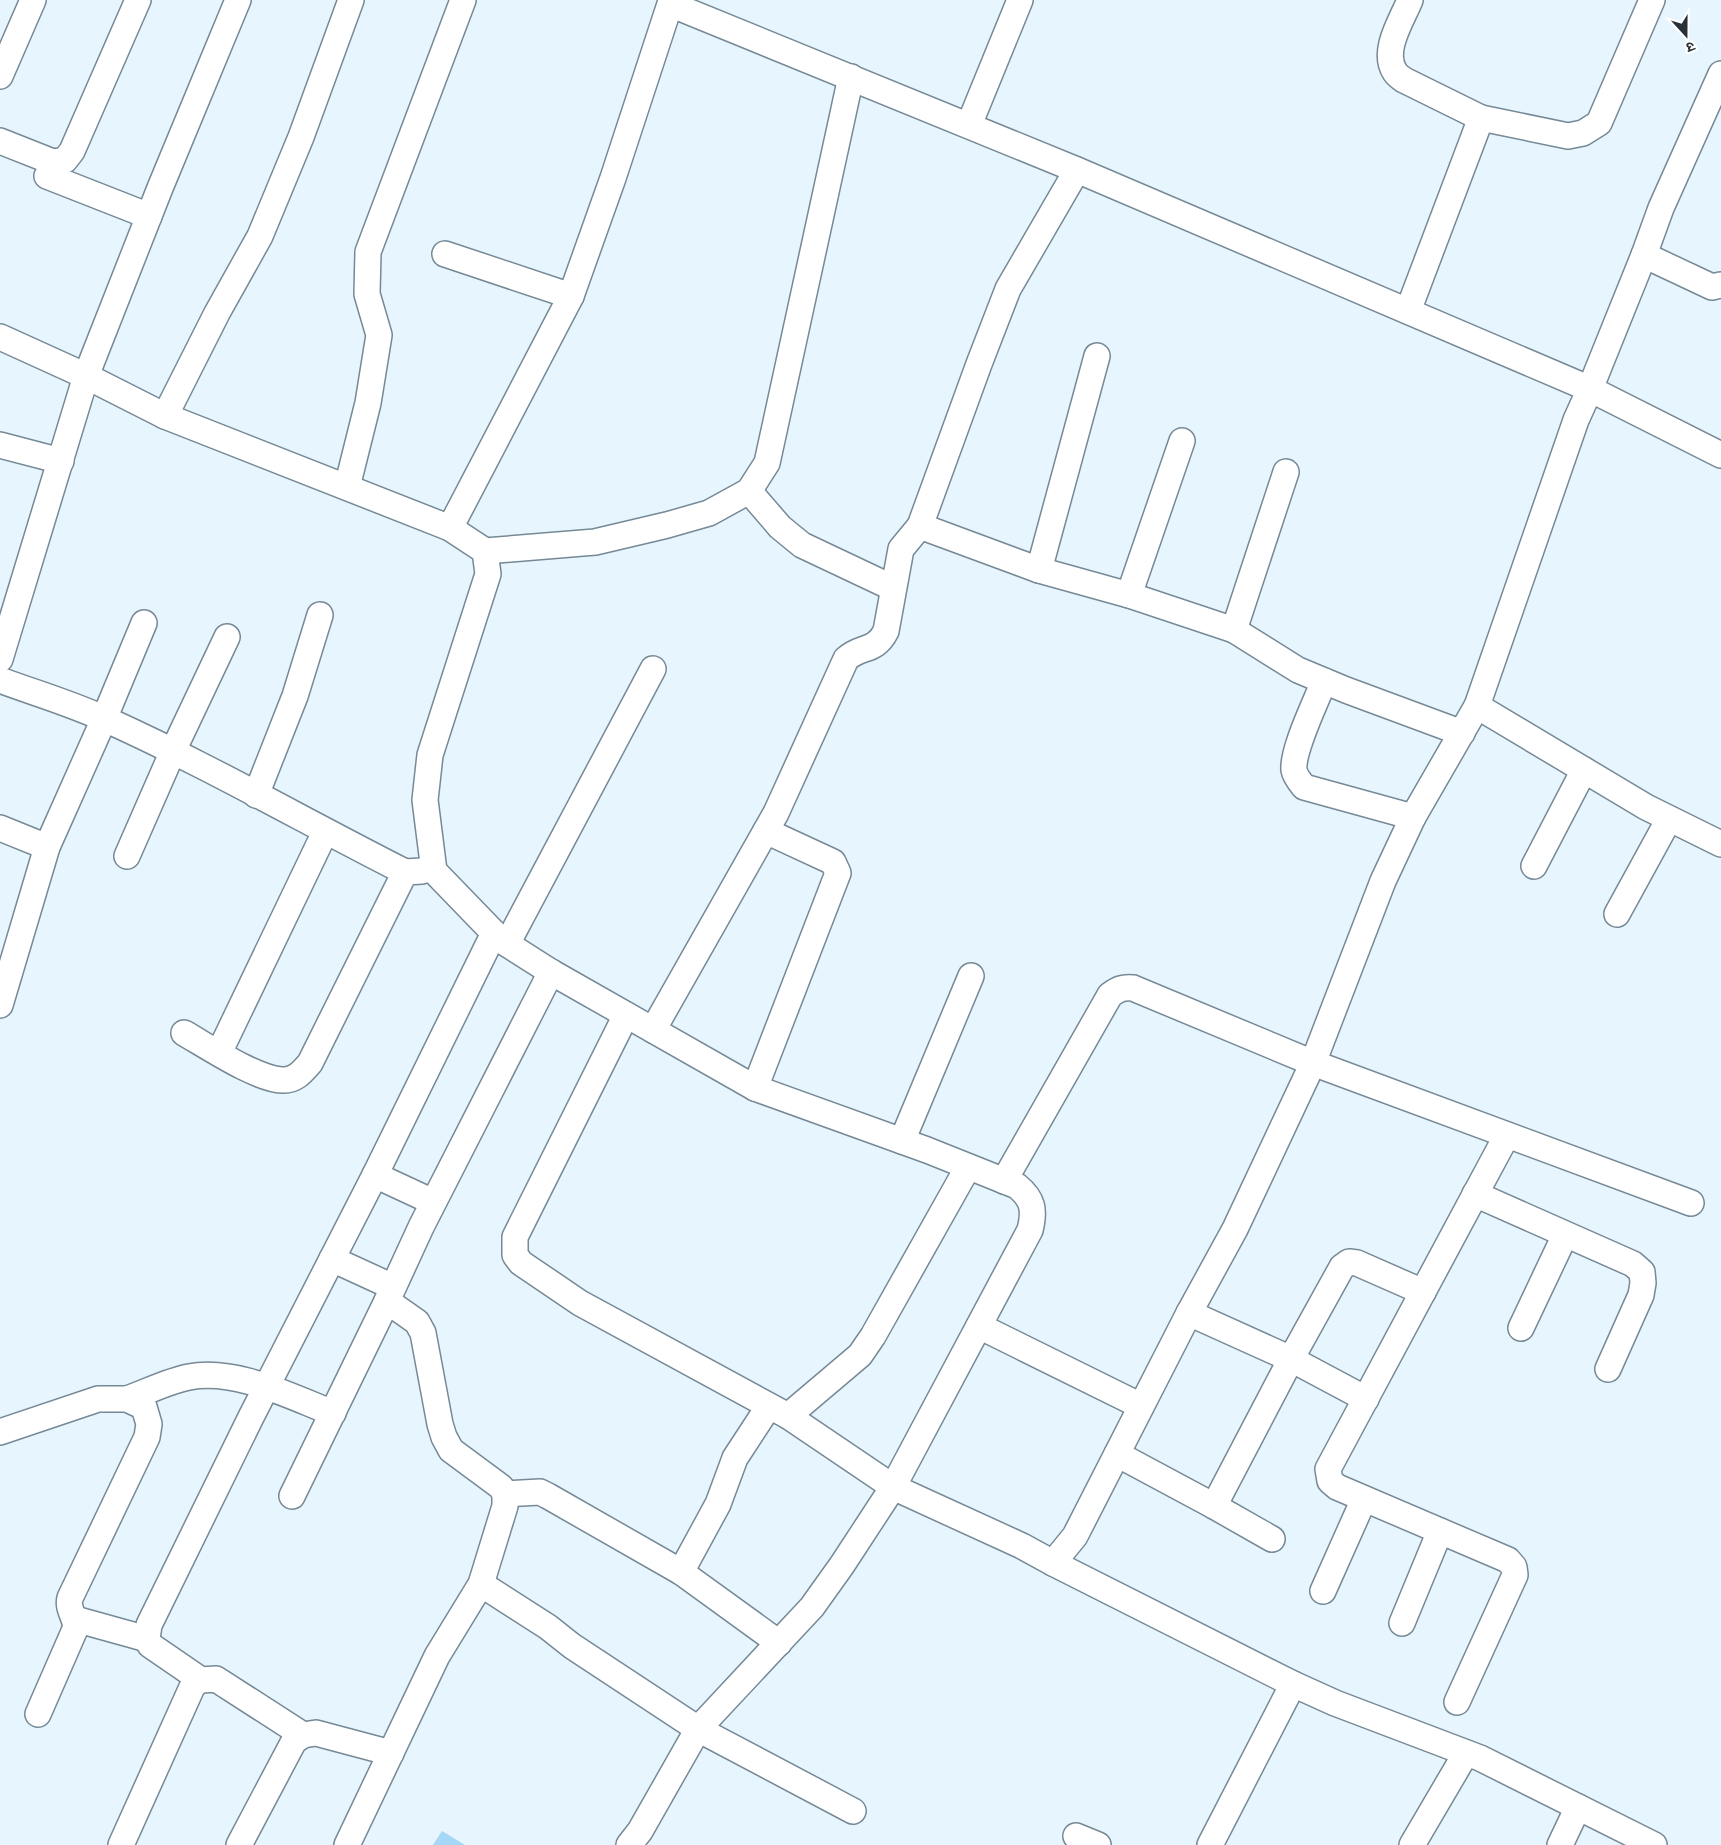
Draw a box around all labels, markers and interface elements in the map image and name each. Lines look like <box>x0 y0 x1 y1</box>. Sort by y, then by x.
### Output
north arrow <box>1661 10 1711 60</box>
text: उ <box>1683 38 1697 56</box>

